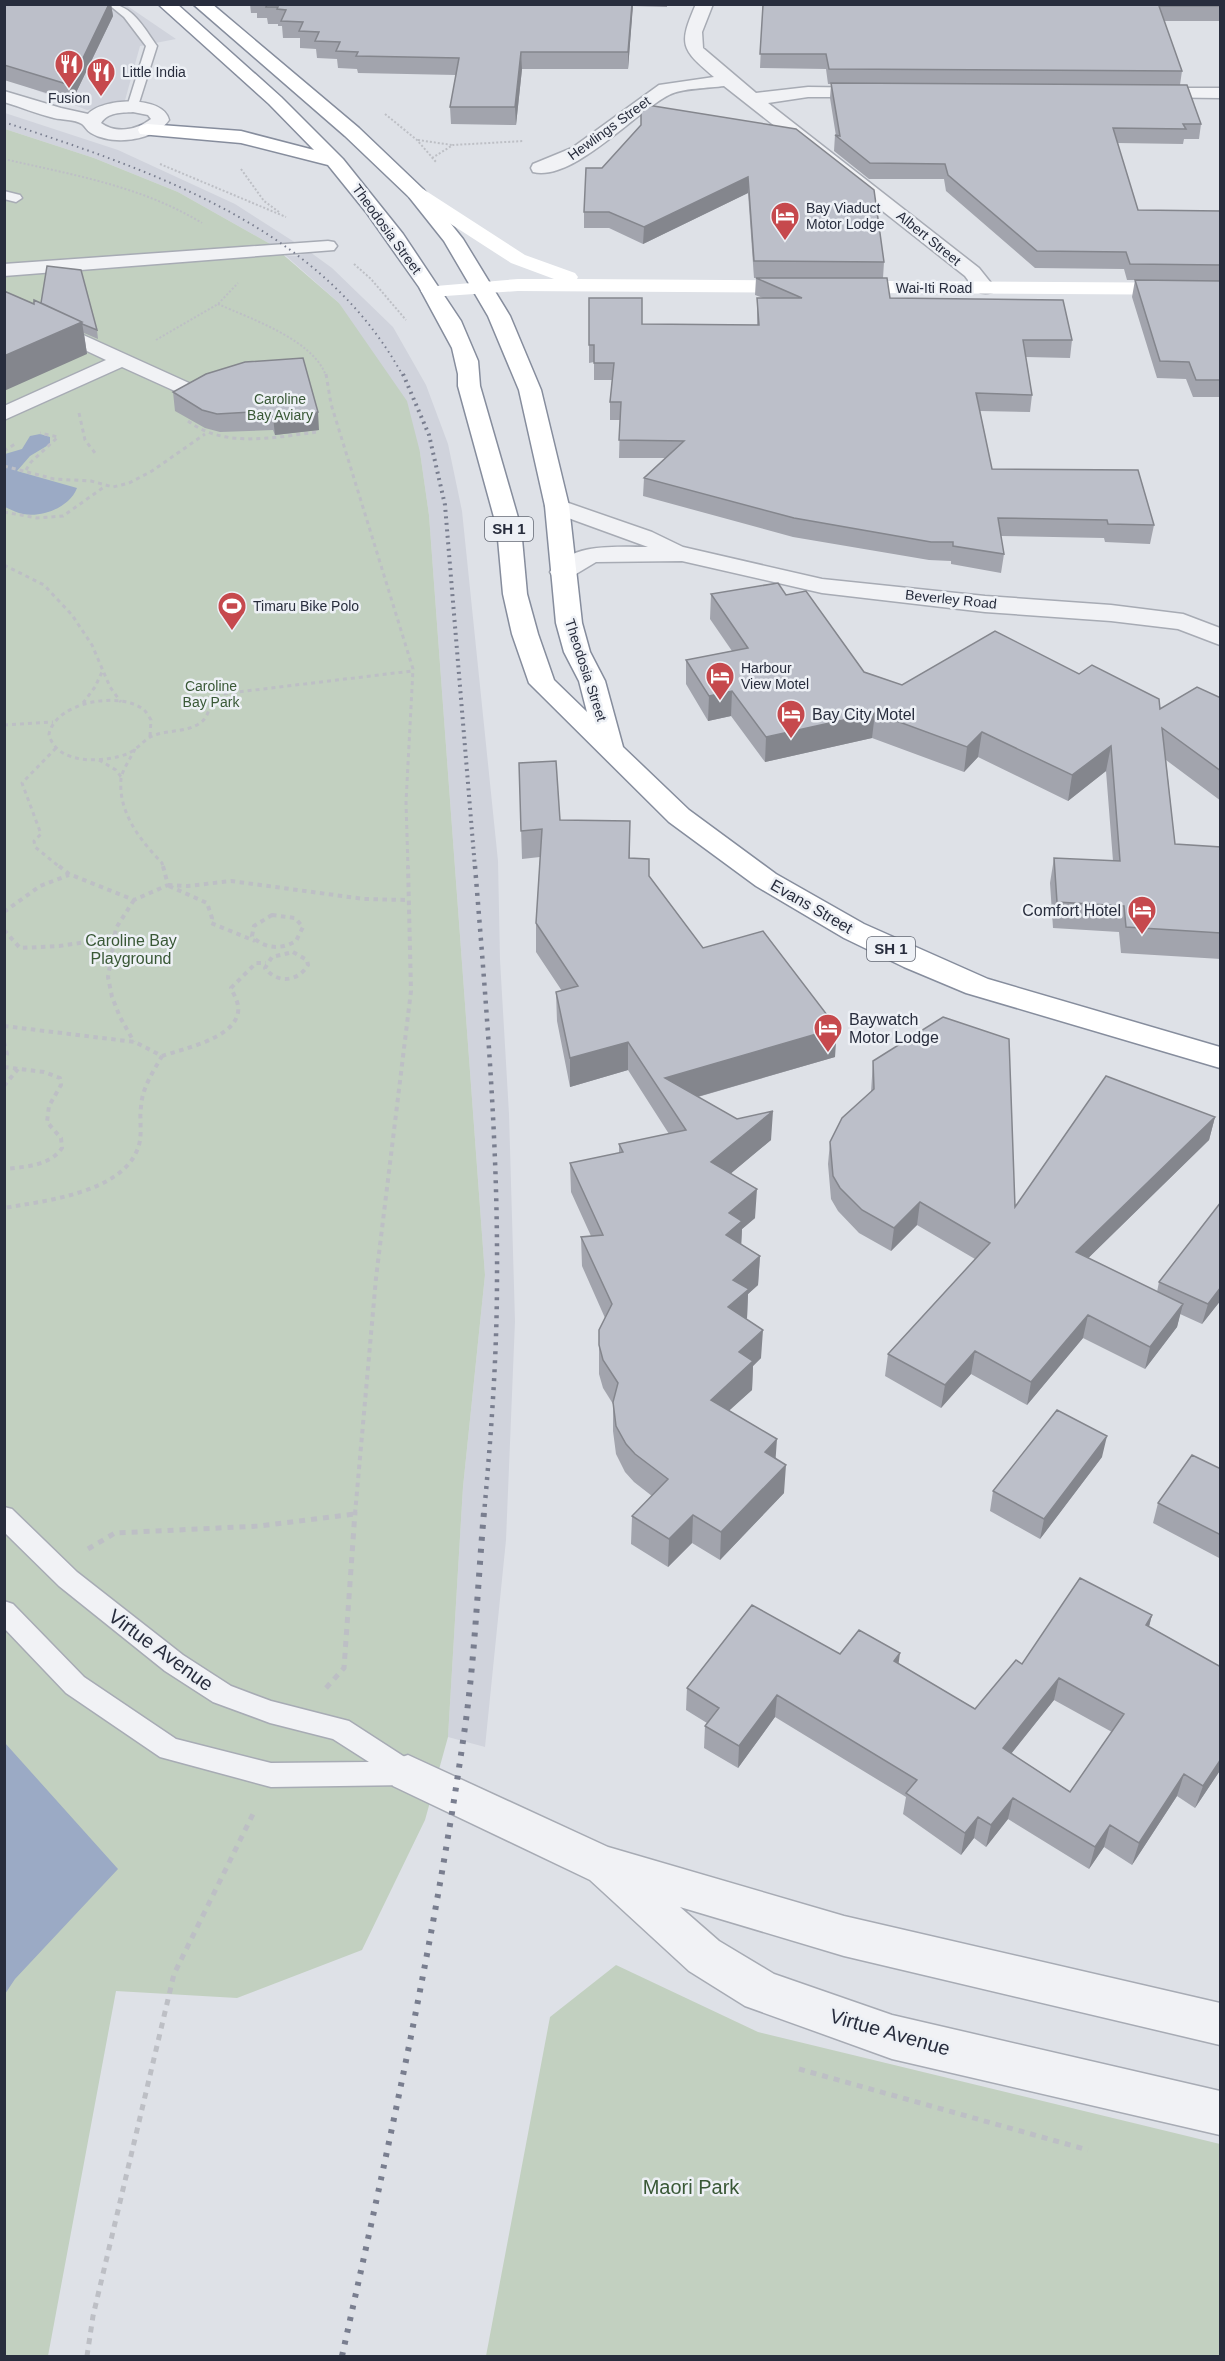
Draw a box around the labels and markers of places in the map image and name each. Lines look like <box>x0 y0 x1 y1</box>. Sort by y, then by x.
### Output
restaurant icon: Fusion <box>53 48 85 90</box>
restaurant icon: Little India <box>85 56 117 98</box>
place label: Little India <box>122 64 186 80</box>
place label: Fusion <box>48 90 90 106</box>
hotel icon: Bay Viaduct Motor Lodge <box>769 200 801 242</box>
place label: Bay Viaduct Motor Lodge <box>806 200 885 232</box>
sports icon: Timaru Bike Polo <box>216 590 248 632</box>
place label: Timaru Bike Polo <box>253 598 359 614</box>
hotel icon: Harbour View Motel <box>704 660 736 702</box>
place label: Harbour View Motel <box>741 660 809 692</box>
hotel icon: Bay City Motel <box>775 698 807 740</box>
place label: Bay City Motel <box>812 706 915 723</box>
hotel icon: Comfort Hotel <box>1126 894 1158 936</box>
place label: Comfort Hotel <box>1022 902 1121 919</box>
place label: Baywatch Motor Lodge <box>849 1011 939 1046</box>
hotel icon: Baywatch Motor Lodge <box>812 1012 844 1054</box>

